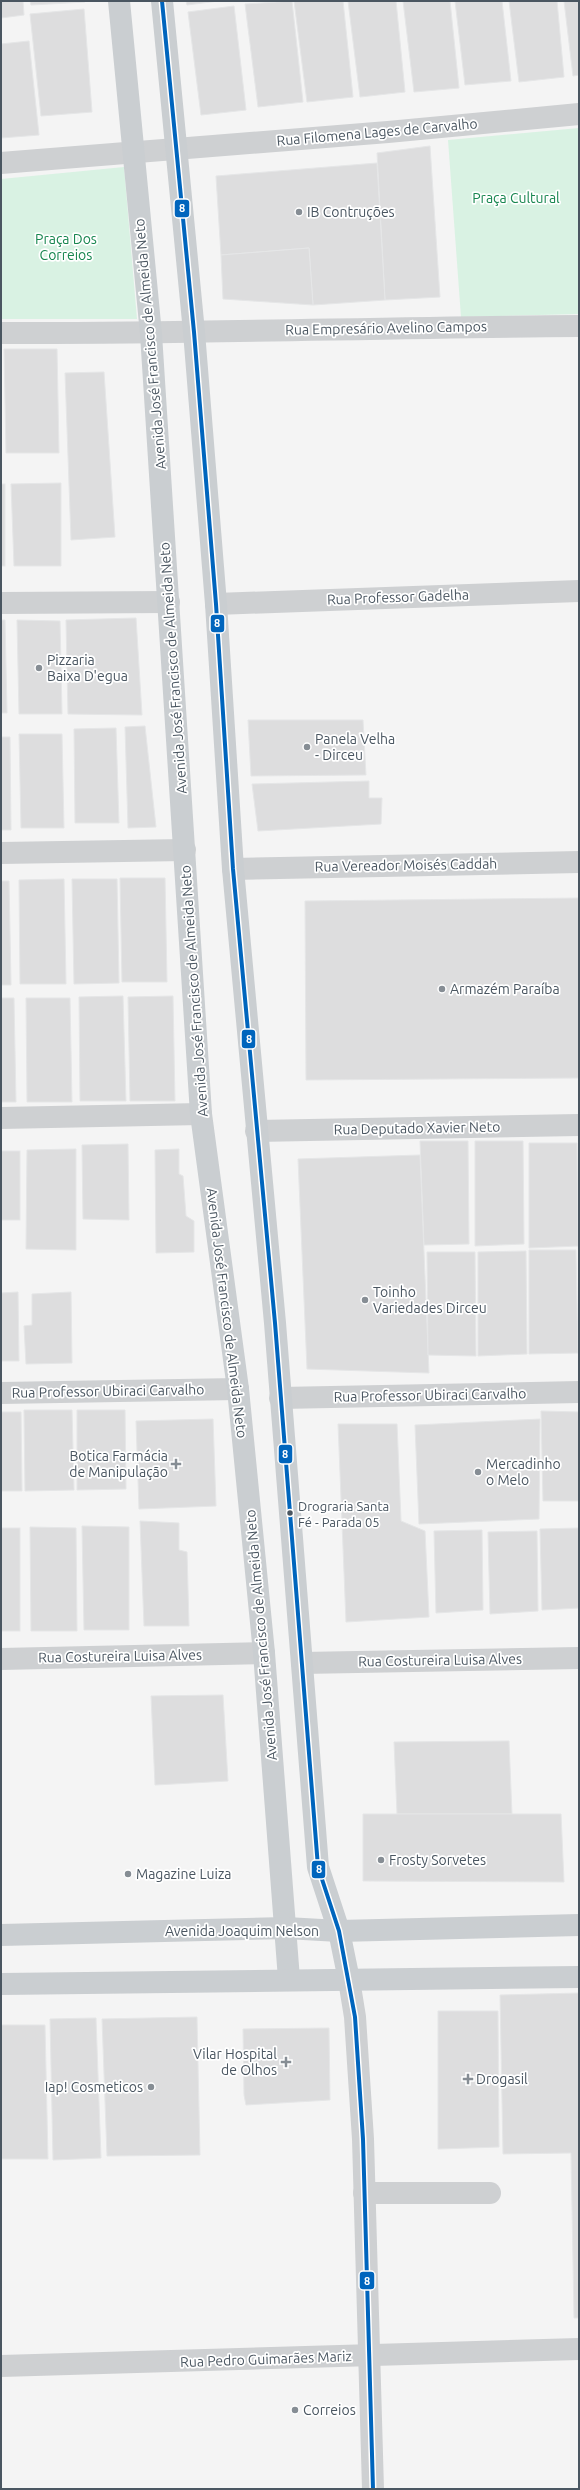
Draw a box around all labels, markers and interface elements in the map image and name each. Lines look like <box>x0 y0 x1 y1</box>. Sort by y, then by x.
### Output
street label: Rua Filomena Lages de Carvalho <box>276 115 478 149</box>
park label: Praça Cultural <box>472 190 560 206</box>
line badge: 8 <box>174 199 190 218</box>
text: 8 <box>179 202 185 214</box>
place label: IB Contruções <box>307 204 395 220</box>
marker: IB Contruções <box>294 207 304 217</box>
street label: Avenida José Francisco de Almeida Neto <box>131 218 169 470</box>
park label: Praça Dos Correios <box>35 231 97 263</box>
street label: Rua Empresário Avelino Campos <box>285 318 487 338</box>
street label: Avenida José Francisco de Almeida Neto <box>156 542 190 794</box>
street label: Rua Professor Gadelha <box>327 587 469 607</box>
line badge: 8 <box>210 614 225 633</box>
text: 8 <box>214 617 220 629</box>
place label: Pizzaria Baixa D'egua <box>47 652 128 684</box>
marker: Pizzaria Baixa D'egua <box>34 663 44 673</box>
place label: Panela Velha - Dirceu <box>315 731 395 763</box>
marker: Panela Velha - Dirceu <box>302 742 312 752</box>
street label: Rua Vereador Moisés Caddah <box>315 855 497 875</box>
street label: Avenida José Francisco de Almeida Neto <box>177 865 211 1117</box>
place label: Armazém Paraíba <box>450 981 560 997</box>
marker: Armazém Paraíba <box>437 984 447 994</box>
line badge: 8 <box>241 1029 256 1049</box>
text: 8 <box>246 1033 252 1045</box>
street label: Rua Deputado Xavier Neto <box>333 1119 501 1137</box>
street label: Avenida José Francisco de Almeida Neto <box>204 1187 250 1439</box>
place label: Toinho Variedades Dirceu <box>373 1284 487 1316</box>
marker: Toinho Variedades Dirceu <box>360 1295 370 1305</box>
street label: Rua Professor Ubiraci Carvalho <box>11 1381 205 1401</box>
street label: Rua Professor Ubiraci Carvalho <box>333 1385 527 1405</box>
line badge: 8 <box>278 1444 293 1464</box>
place label: Botica Farmácia de Manipulação <box>69 1448 168 1480</box>
text: 8 <box>282 1448 288 1460</box>
place label: Mercadinho o Melo <box>486 1456 561 1488</box>
marker: Botica Farmácia de Manipulação <box>171 1459 181 1469</box>
marker: Mercadinho o Melo <box>473 1467 483 1477</box>
place label: Drograria Santa Fé - Parada 05 <box>298 1499 389 1529</box>
marker: Drograria Santa Fé - Parada 05 <box>285 1508 295 1518</box>
street label: Avenida José Francisco de Almeida Neto <box>242 1509 280 1761</box>
street label: Rua Costureira Luisa Alves <box>38 1647 202 1665</box>
street label: Rua Costureira Luisa Alves <box>358 1651 522 1669</box>
place label: Frosty Sorvetes <box>389 1852 486 1868</box>
marker: Frosty Sorvetes <box>376 1855 386 1865</box>
line badge: 8 <box>311 1860 326 1879</box>
text: 8 <box>316 1863 322 1875</box>
place label: Magazine Luiza <box>136 1866 232 1882</box>
marker: Magazine Luiza <box>123 1869 133 1879</box>
street label: Avenida Joaquim Nelson <box>165 1923 319 1939</box>
place label: Vilar Hospital de Olhos <box>193 2046 277 2078</box>
marker: Vilar Hospital de Olhos <box>280 2056 292 2068</box>
place label: Drogasil <box>476 2071 528 2087</box>
marker: Drogasil <box>463 2074 473 2084</box>
place label: Iap! Cosmeticos <box>45 2079 143 2095</box>
marker: Iap! Cosmeticos <box>146 2082 156 2092</box>
line badge: 8 <box>359 2271 375 2290</box>
text: 8 <box>364 2275 370 2287</box>
street label: Rua Pedro Guimarães Mariz <box>180 2348 352 2370</box>
place label: Correios <box>303 2402 356 2418</box>
marker: Correios <box>290 2405 300 2415</box>

